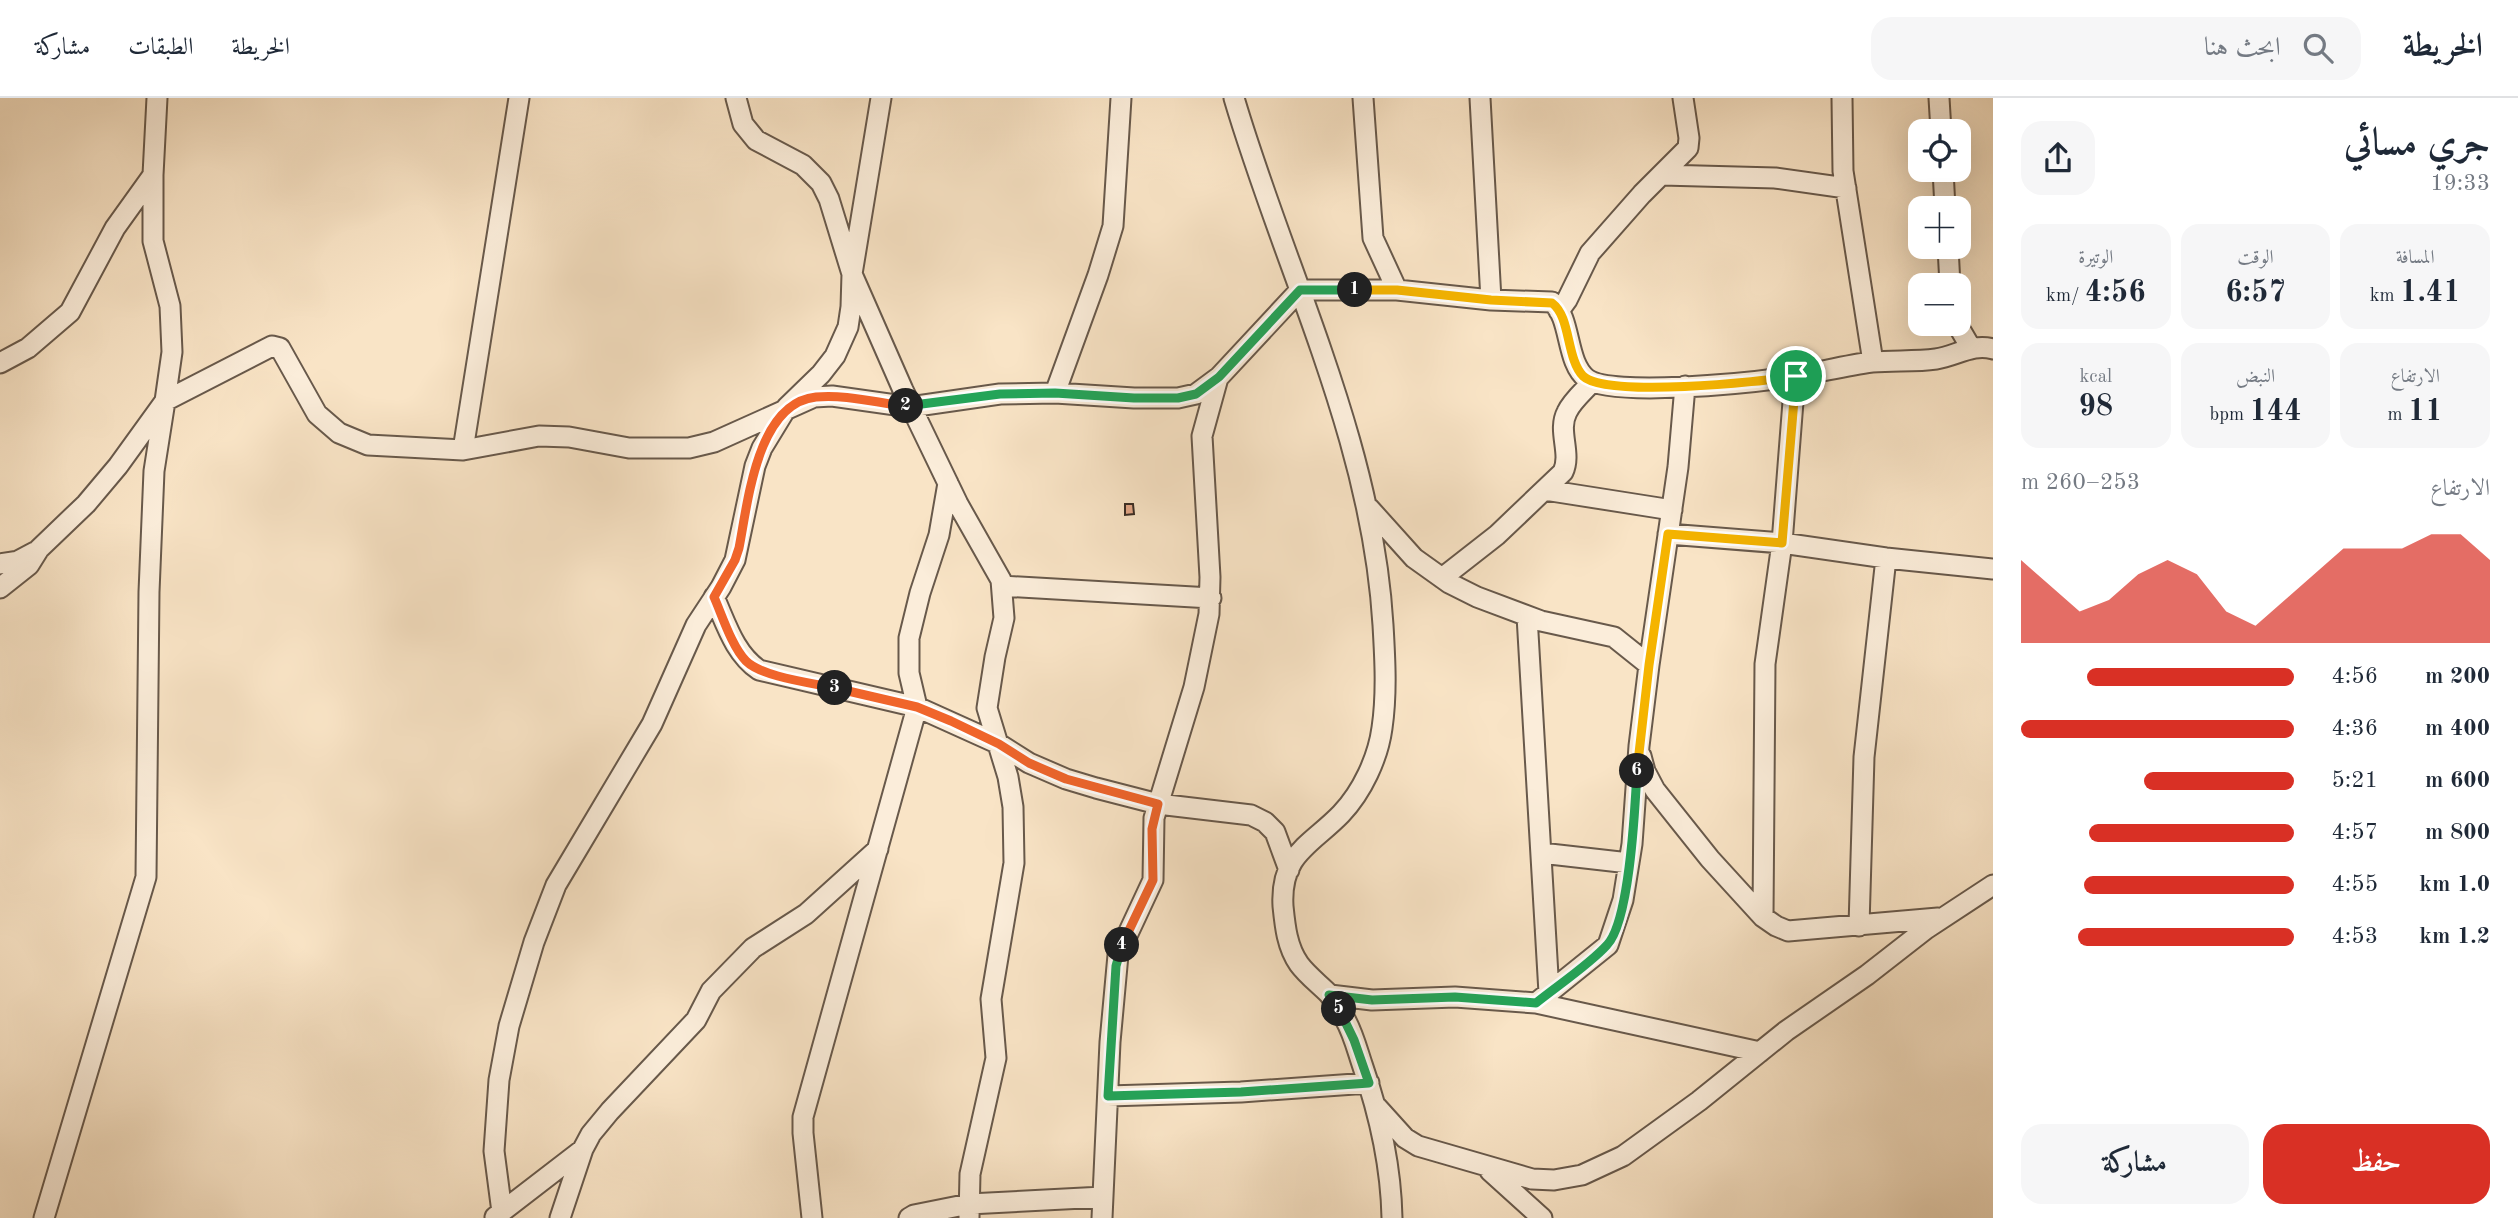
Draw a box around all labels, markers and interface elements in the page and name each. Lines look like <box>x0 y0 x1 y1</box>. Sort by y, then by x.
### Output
search box <box>1871 17 2361 80</box>
icon: search <box>2299 29 2337 67</box>
text: الخريطة <box>2403 31 2483 64</box>
text: ابحث هنا <box>2204 35 2281 61</box>
text: مشاركة <box>35 36 90 60</box>
text: الطبقات <box>128 36 194 60</box>
text: الخريطة <box>232 36 290 60</box>
map controls <box>1908 119 1971 336</box>
button: locate <box>1908 119 1971 182</box>
button: share <box>2021 121 2095 195</box>
text: جري مسائي <box>2344 125 2490 163</box>
text: 19:33 <box>2430 172 2490 195</box>
button: + <box>1908 196 1971 259</box>
text: الوتيرة <box>2078 249 2113 268</box>
text: الوقت <box>2237 249 2274 268</box>
text: المسافة <box>2396 249 2435 268</box>
pin: 1 <box>1338 272 1372 308</box>
button: − <box>1908 273 1971 336</box>
text: 4:56 <box>2085 278 2146 308</box>
text: 6:57 <box>2225 278 2286 308</box>
text: 1.41 <box>2400 278 2461 308</box>
text: 1 <box>1349 280 1360 299</box>
text: /km <box>2046 287 2085 306</box>
text: km <box>2370 287 2400 306</box>
pin <box>1766 346 1826 406</box>
icon: arrive <box>1777 357 1815 395</box>
text: kcal <box>2079 368 2112 387</box>
text: النبض <box>2236 368 2275 387</box>
text: الارتفاع <box>2391 368 2440 387</box>
pin: 2 <box>888 388 923 424</box>
text: 98 <box>2078 392 2113 422</box>
text: 2 <box>900 396 911 415</box>
text: 144 <box>2249 397 2302 427</box>
text: 11 <box>2408 397 2443 427</box>
text: bpm <box>2209 406 2249 425</box>
text: m <box>2388 406 2408 425</box>
text: 253–260 m <box>2021 471 2140 494</box>
text: الارتفاع <box>2430 477 2490 500</box>
text: 4:56 <box>2332 665 2378 688</box>
text: 200 m <box>2425 665 2490 688</box>
pin: 3 <box>818 670 852 706</box>
text: 3 <box>829 678 840 697</box>
text: 4:36 <box>2332 717 2378 740</box>
text: 400 m <box>2425 717 2490 740</box>
pin: 6 <box>1620 754 1654 788</box>
text: 6 <box>1631 761 1642 780</box>
text: 5:21 <box>2332 769 2378 792</box>
text: 600 m <box>2425 769 2490 792</box>
text: 4:57 <box>2332 821 2378 844</box>
text: 800 m <box>2425 821 2490 844</box>
text: 4:55 <box>2332 873 2378 896</box>
text: 1.0 km <box>2419 873 2490 896</box>
text: 4:53 <box>2332 925 2378 948</box>
text: 1.2 km <box>2419 925 2490 948</box>
pin: 4 <box>1104 928 1140 962</box>
text: 4 <box>1116 935 1127 954</box>
pin: 5 <box>1322 992 1356 1026</box>
text: 5 <box>1333 999 1344 1018</box>
button: مشاركة <box>2021 1124 2249 1204</box>
button: حفظ <box>2263 1124 2490 1204</box>

